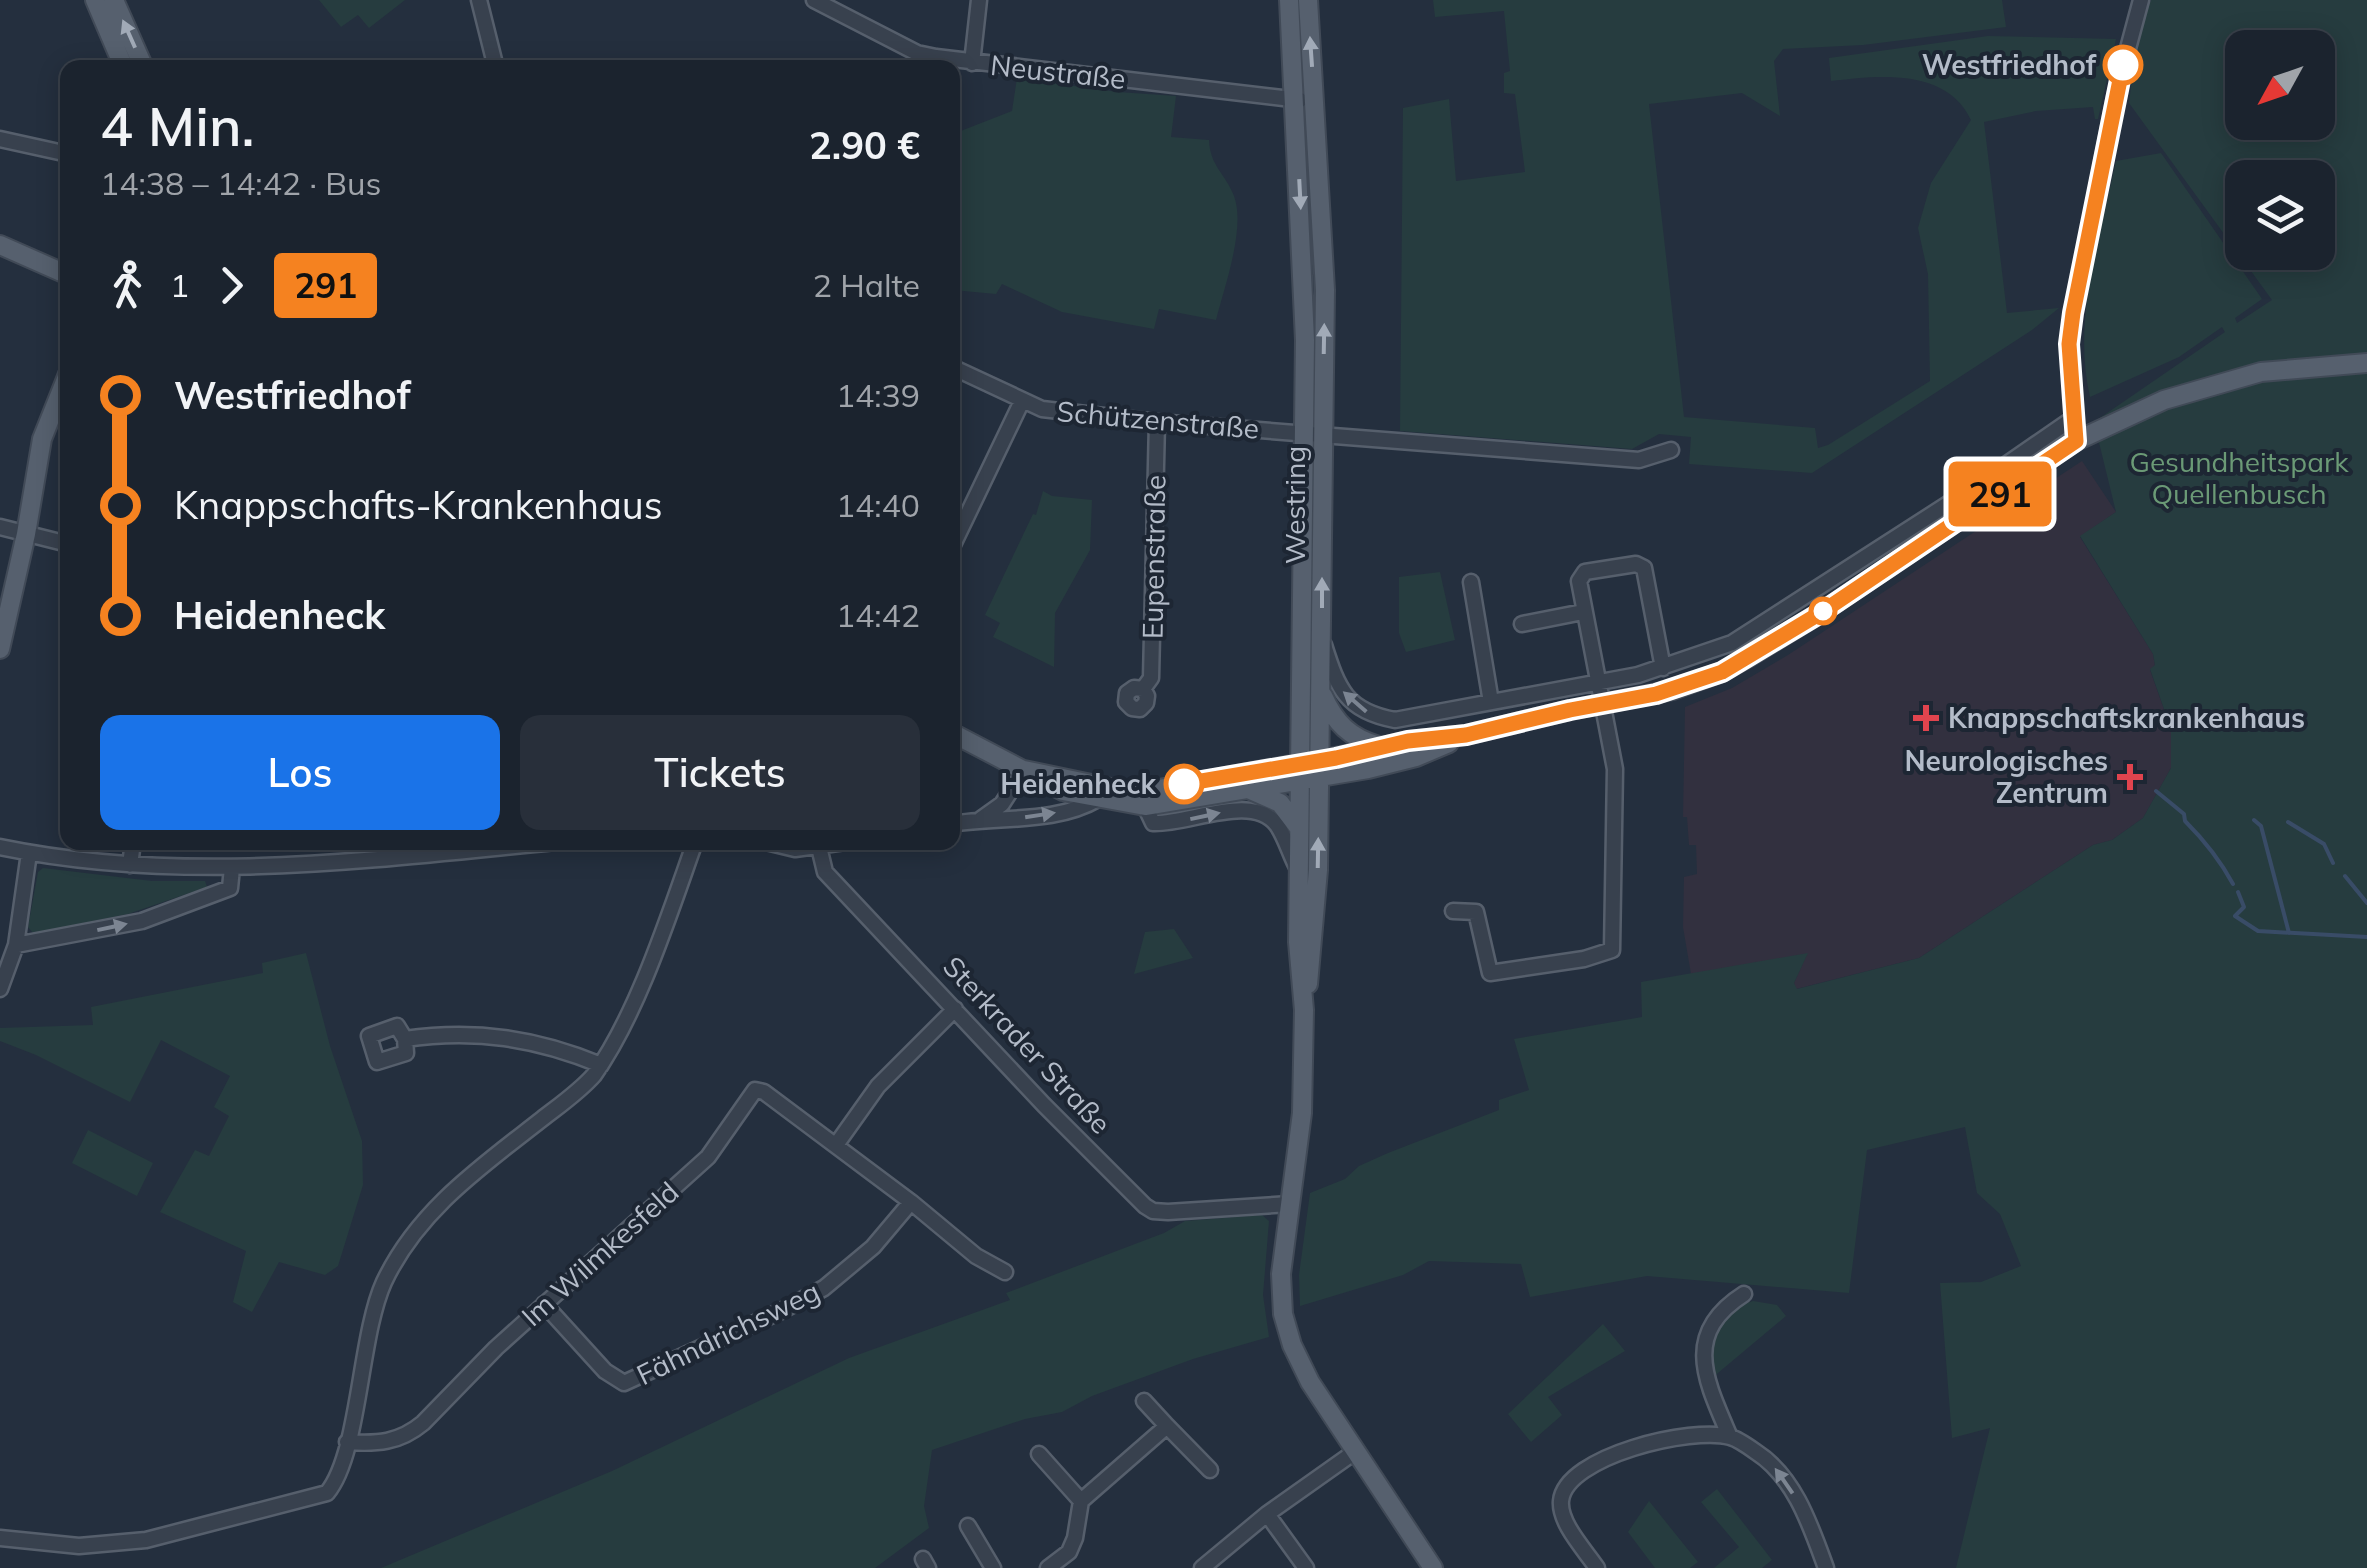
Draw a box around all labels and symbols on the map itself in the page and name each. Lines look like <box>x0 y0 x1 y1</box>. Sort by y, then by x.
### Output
one-way arrow <box>121 19 137 49</box>
north arrow <box>2225 30 2335 140</box>
one-way arrow <box>1303 36 1319 68</box>
marker: Westfriedhof <box>2104 46 2142 84</box>
street label: Neustraße <box>989 47 1127 96</box>
place label: Westfriedhof <box>1922 47 2097 82</box>
one-way arrow <box>1292 179 1308 211</box>
one-way arrow <box>1317 322 1333 354</box>
street label: Schützenstraße <box>1055 393 1261 446</box>
park label: Gesundheitspark Quellenbusch <box>2129 444 2349 511</box>
street label: Westring <box>1277 446 1312 564</box>
line badge: 291 <box>1942 462 2058 526</box>
street label: Eupenstraße <box>1135 474 1172 639</box>
one-way arrow <box>1314 577 1330 609</box>
unlabelled marker <box>1810 598 1836 624</box>
one-way arrow <box>1343 691 1368 713</box>
place label: Knappschaftskrankenhaus <box>1948 700 2305 735</box>
marker: Knappschaftskrankenhaus <box>1913 705 1939 731</box>
place label: Neurologisches Zentrum <box>1904 743 2108 810</box>
marker: Neurologisches Zentrum <box>2117 764 2143 790</box>
marker: Heidenheck <box>1165 765 1203 803</box>
place label: Heidenheck <box>1000 766 1157 801</box>
one-way arrow <box>1025 807 1057 822</box>
one-way arrow <box>1190 808 1221 824</box>
one-way arrow <box>1310 837 1326 869</box>
one-way arrow <box>97 919 128 935</box>
street label: Sterkrader Straße <box>936 949 1119 1141</box>
street label: Im Wilmkesfeld <box>514 1174 685 1333</box>
street label: Fähndrichsweg <box>631 1273 825 1392</box>
one-way arrow <box>1775 1468 1794 1494</box>

